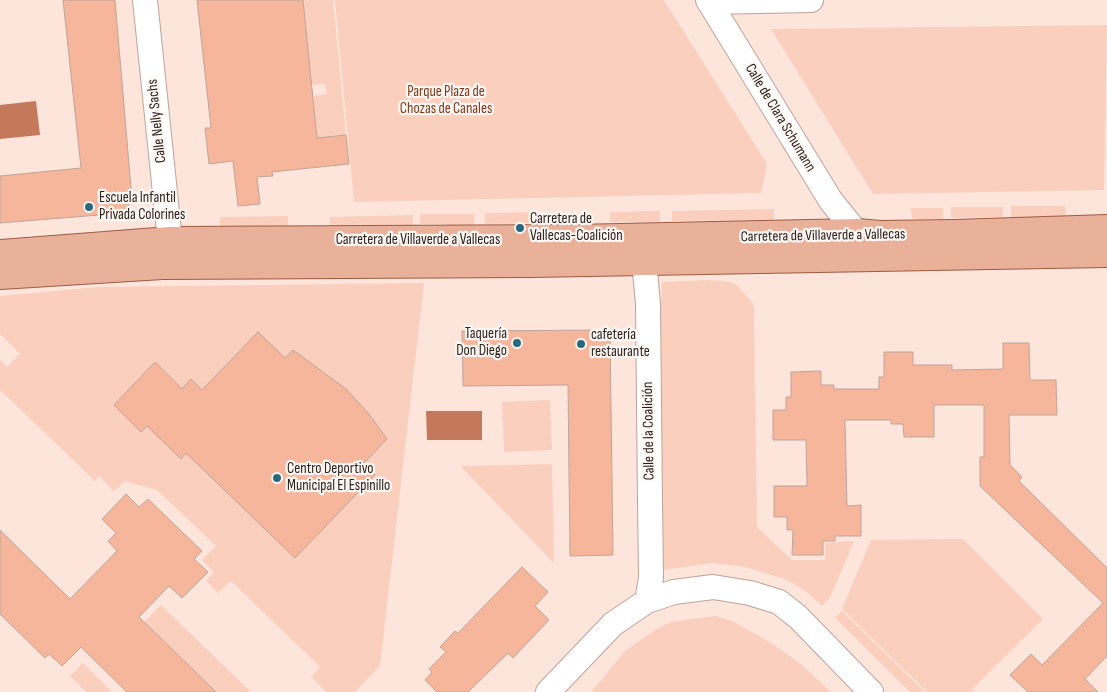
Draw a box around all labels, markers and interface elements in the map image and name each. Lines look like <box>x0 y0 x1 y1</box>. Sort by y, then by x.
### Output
street label: Calle de Clara Schumann <box>741 61 819 175</box>
street label: Calle Nelly Sachs <box>144 78 170 164</box>
park label: Parque Plaza de Chozas de Canales <box>400 83 492 118</box>
place label: Escuela Infantil Privada Colorines <box>99 189 186 224</box>
marker: Escuela Infantil Privada Colorines <box>83 201 95 213</box>
place label: Carretera de Vallecas-Coalición <box>530 210 623 245</box>
marker: Carretera de Vallecas-Coalición <box>514 222 526 234</box>
street label: Carretera de Villaverde a Vallecas <box>741 226 905 246</box>
street label: Carretera de Villaverde a Vallecas <box>336 231 500 249</box>
place label: Taquería Don Diego <box>456 325 507 360</box>
place label: cafetería restaurante <box>591 326 650 361</box>
marker: Taquería Don Diego <box>511 337 523 349</box>
marker: cafetería restaurante <box>575 338 587 350</box>
street label: Calle de la Coalición <box>639 381 659 481</box>
place label: Centro Deportivo Municipal El Espinillo <box>287 460 390 495</box>
marker: Centro Deportivo Municipal El Espinillo <box>271 472 283 484</box>

